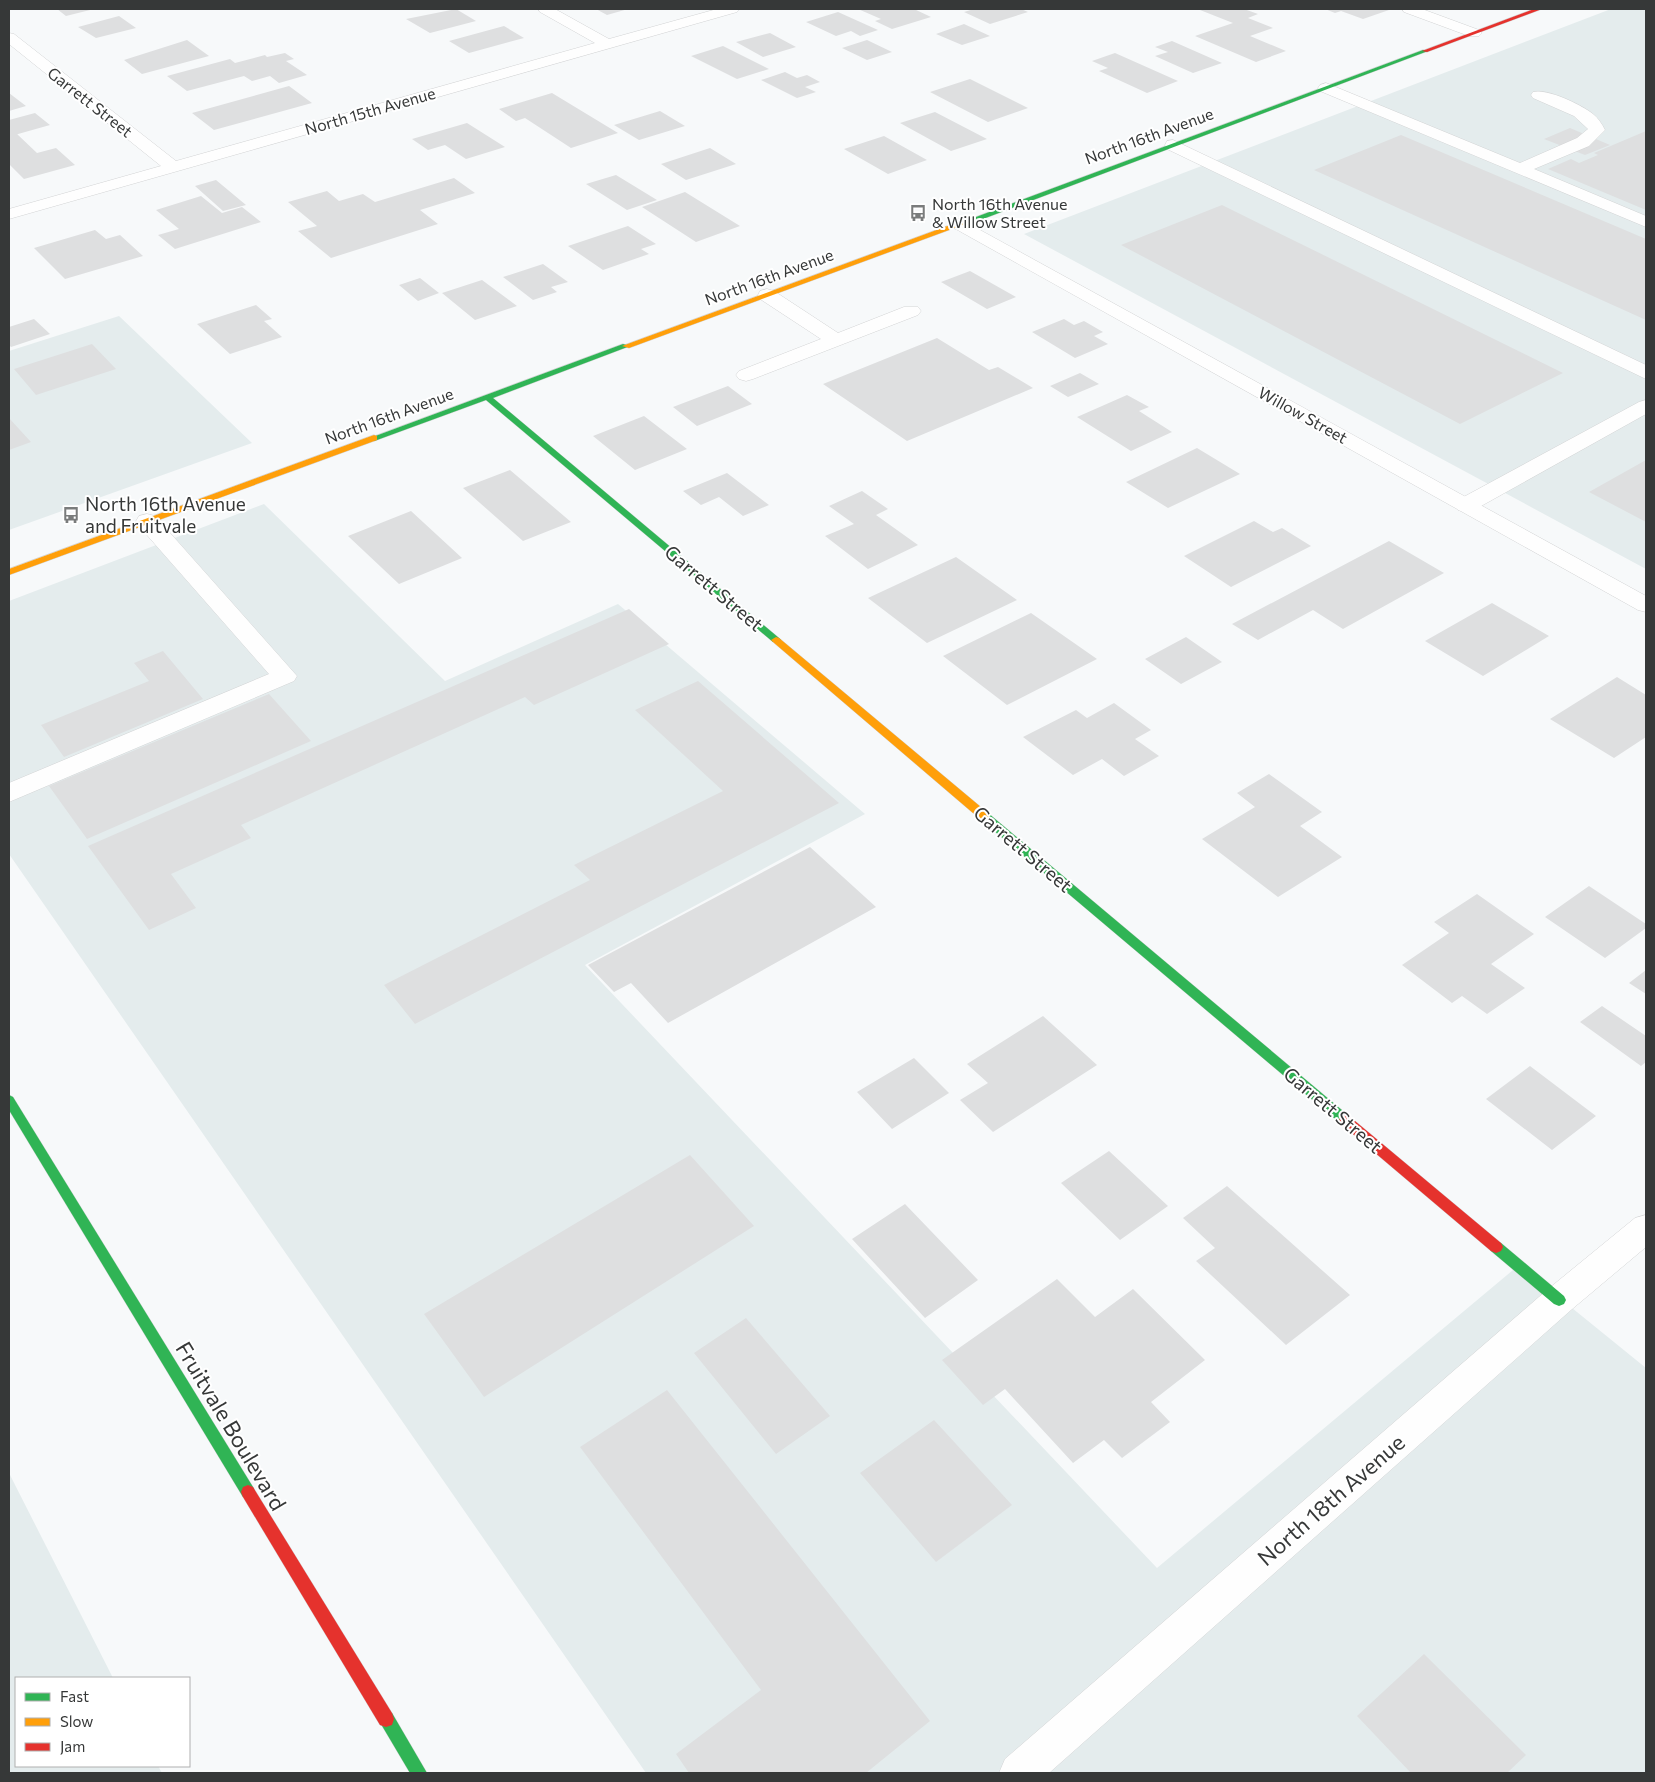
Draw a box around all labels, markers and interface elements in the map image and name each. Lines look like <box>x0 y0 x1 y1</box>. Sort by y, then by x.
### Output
street label: Garrett Street <box>44 63 137 141</box>
street label: North 15th Avenue <box>302 83 437 138</box>
street label: North 16th Avenue <box>1082 103 1216 168</box>
place label: North 16th Avenue & Willow Street <box>932 194 1068 231</box>
bus stop icon: North 16th Avenue & Willow Street <box>908 203 928 223</box>
street label: North 16th Avenue <box>702 244 836 309</box>
street label: Willow Street <box>1255 382 1351 447</box>
street label: North 16th Avenue <box>322 383 456 448</box>
place label: North 16th Avenue and Fruitvale <box>85 492 246 537</box>
bus stop icon: North 16th Avenue and Fruitvale <box>61 505 81 525</box>
street label: Garrett Street <box>660 540 768 636</box>
street label: Garrett Street <box>969 801 1077 897</box>
street label: Garrett Street <box>1279 1062 1387 1158</box>
street label: Fruitvale Boulevard <box>170 1336 293 1515</box>
street label: North 18th Avenue <box>1252 1428 1410 1571</box>
legend <box>15 1677 190 1767</box>
text: Fast <box>60 1687 89 1705</box>
text: Slow <box>60 1712 93 1730</box>
text: Jam <box>60 1737 85 1755</box>

